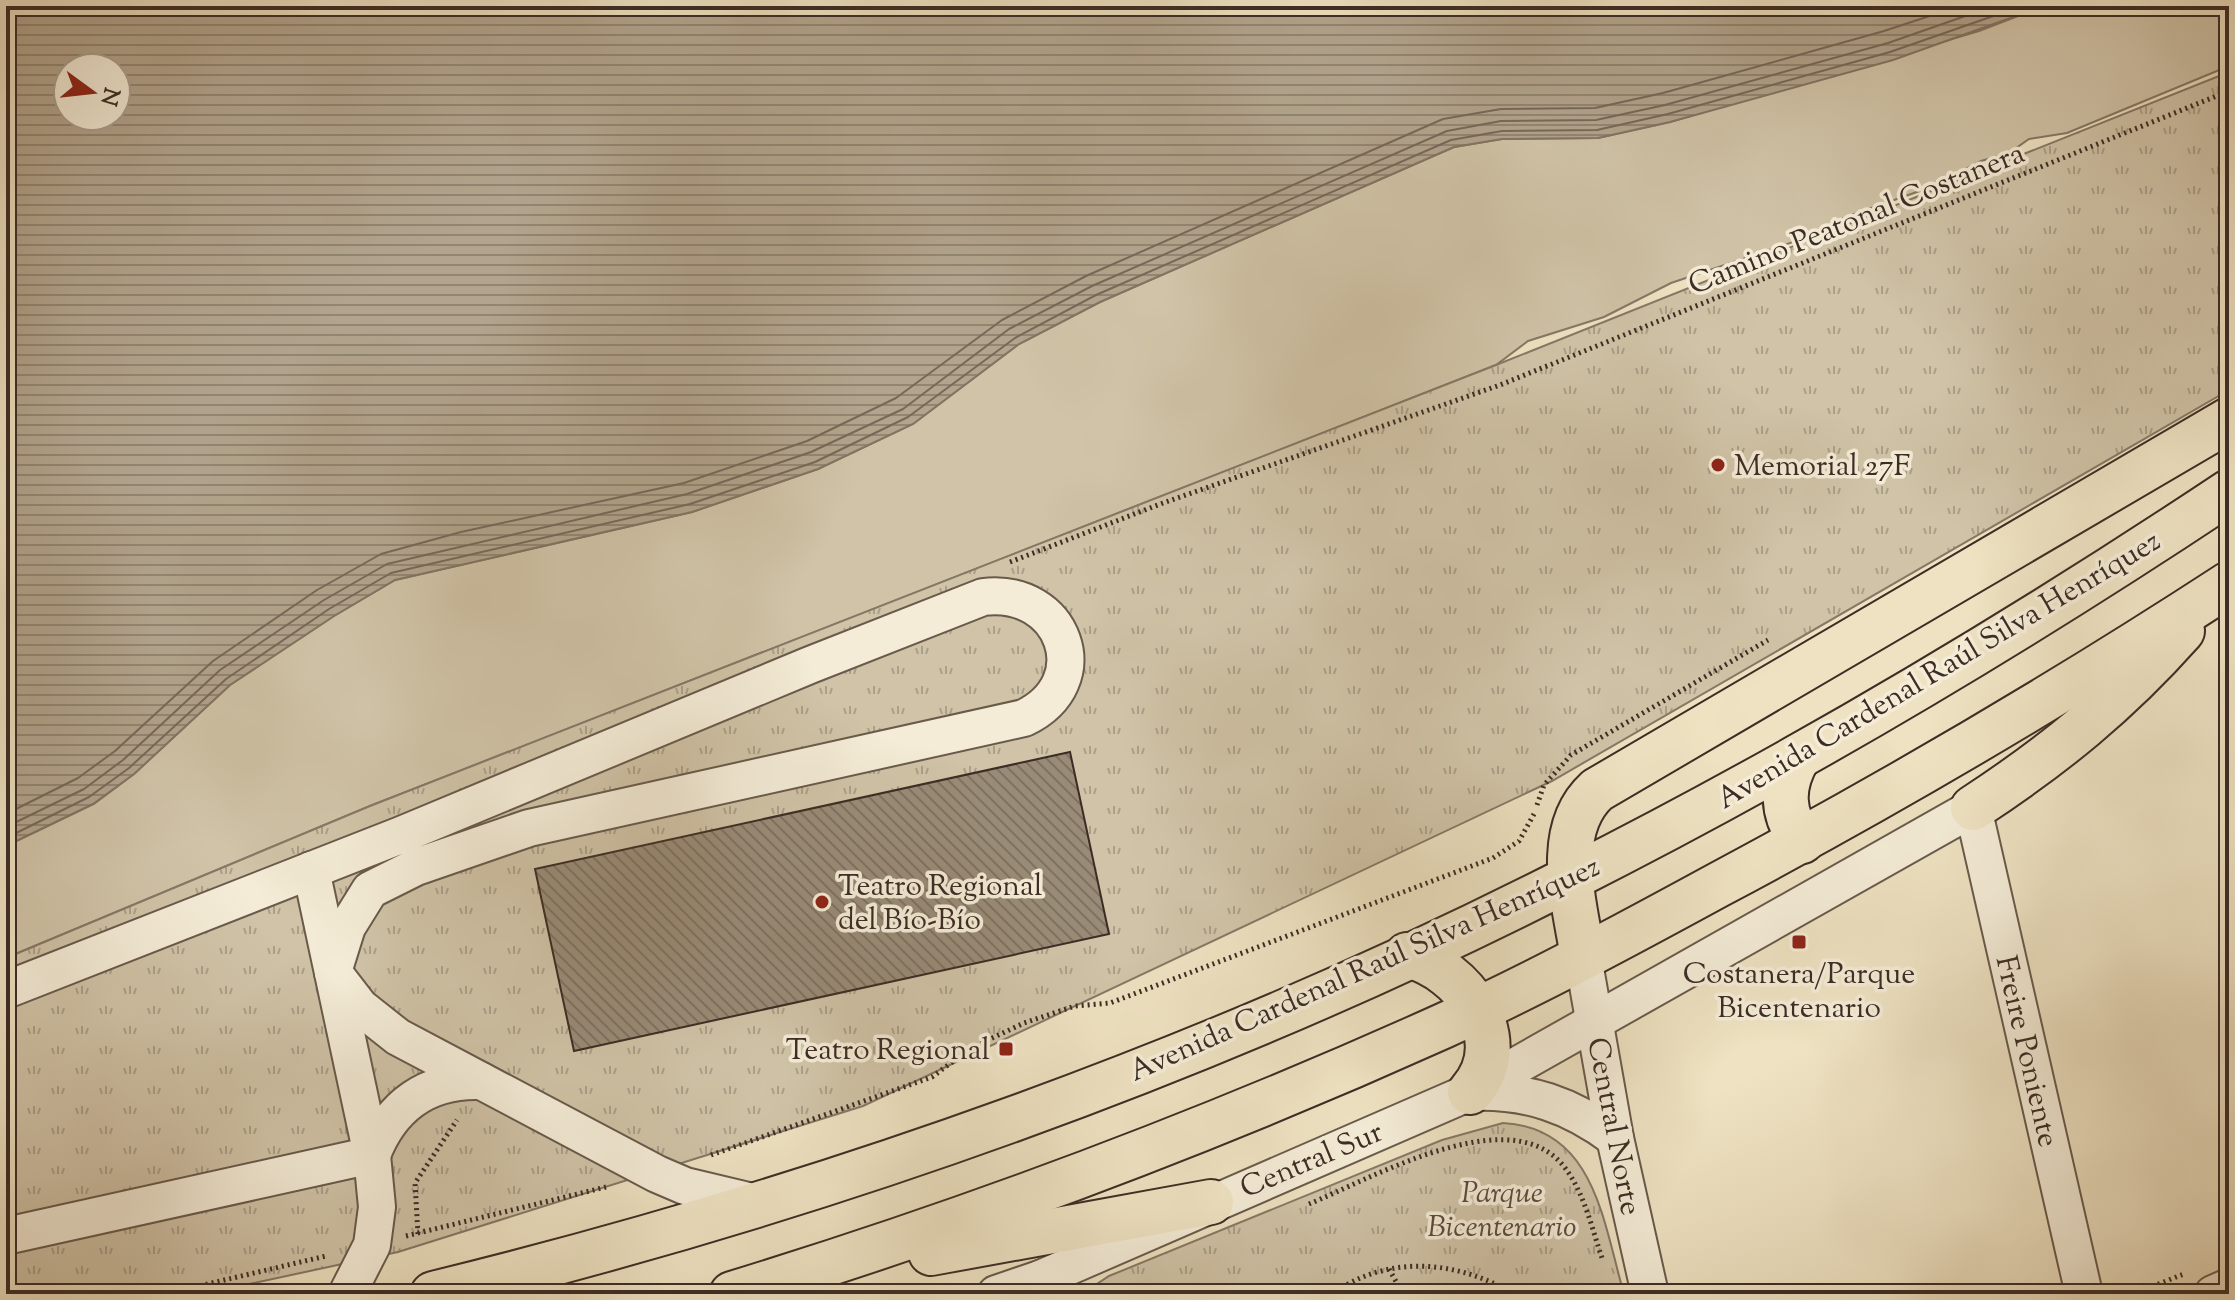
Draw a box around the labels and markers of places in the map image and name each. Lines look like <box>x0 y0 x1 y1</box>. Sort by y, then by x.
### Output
place label: Memorial 27F <box>1734 446 1910 489</box>
marker: Memorial 27F <box>1709 456 1727 474</box>
place label: Teatro Regional del Bío-Bío <box>838 866 1042 943</box>
marker: Teatro Regional del Bío-Bío <box>813 893 831 911</box>
marker: Costanera/Parque Bicentenario <box>1790 933 1808 951</box>
place label: Costanera/Parque Bicentenario <box>1683 954 1915 1031</box>
place label: Teatro Regional <box>786 1030 990 1073</box>
marker: Teatro Regional <box>997 1040 1015 1058</box>

